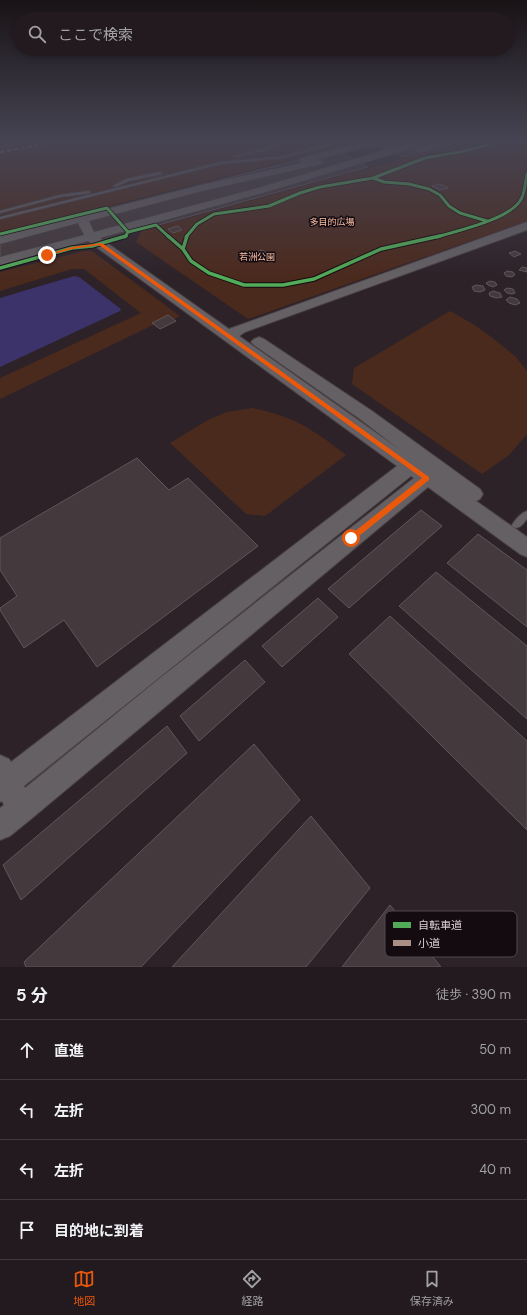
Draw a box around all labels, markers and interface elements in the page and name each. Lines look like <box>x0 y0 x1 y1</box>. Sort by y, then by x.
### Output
search box <box>12 12 515 56</box>
icon: search <box>26 23 48 45</box>
text: ここで検索 <box>58 25 133 45</box>
park label: 多目的広場 <box>309 216 355 228</box>
route end <box>38 246 56 264</box>
park label: 若洲公園 <box>239 251 275 263</box>
route start <box>342 529 360 547</box>
legend <box>385 911 517 957</box>
text: 自転車道 <box>418 918 462 932</box>
text: 小道 <box>418 936 440 950</box>
text: 5 分 <box>16 984 48 1006</box>
text: 徒歩 · 390 m <box>436 986 511 1003</box>
icon: ahead <box>16 1039 38 1061</box>
text: 直進 <box>54 1041 84 1061</box>
text: 50 m <box>479 1041 511 1058</box>
icon: left <box>16 1099 38 1121</box>
text: 左折 <box>54 1101 84 1121</box>
text: 300 m <box>470 1101 511 1118</box>
icon: left <box>16 1159 38 1181</box>
text: 左折 <box>54 1161 84 1181</box>
text: 40 m <box>479 1161 511 1178</box>
icon: arrive <box>16 1219 38 1241</box>
text: 目的地に到着 <box>54 1221 144 1241</box>
tab: 地図 <box>73 1268 95 1308</box>
tab: 経路 <box>241 1268 263 1308</box>
tab: 保存済み <box>410 1268 454 1308</box>

